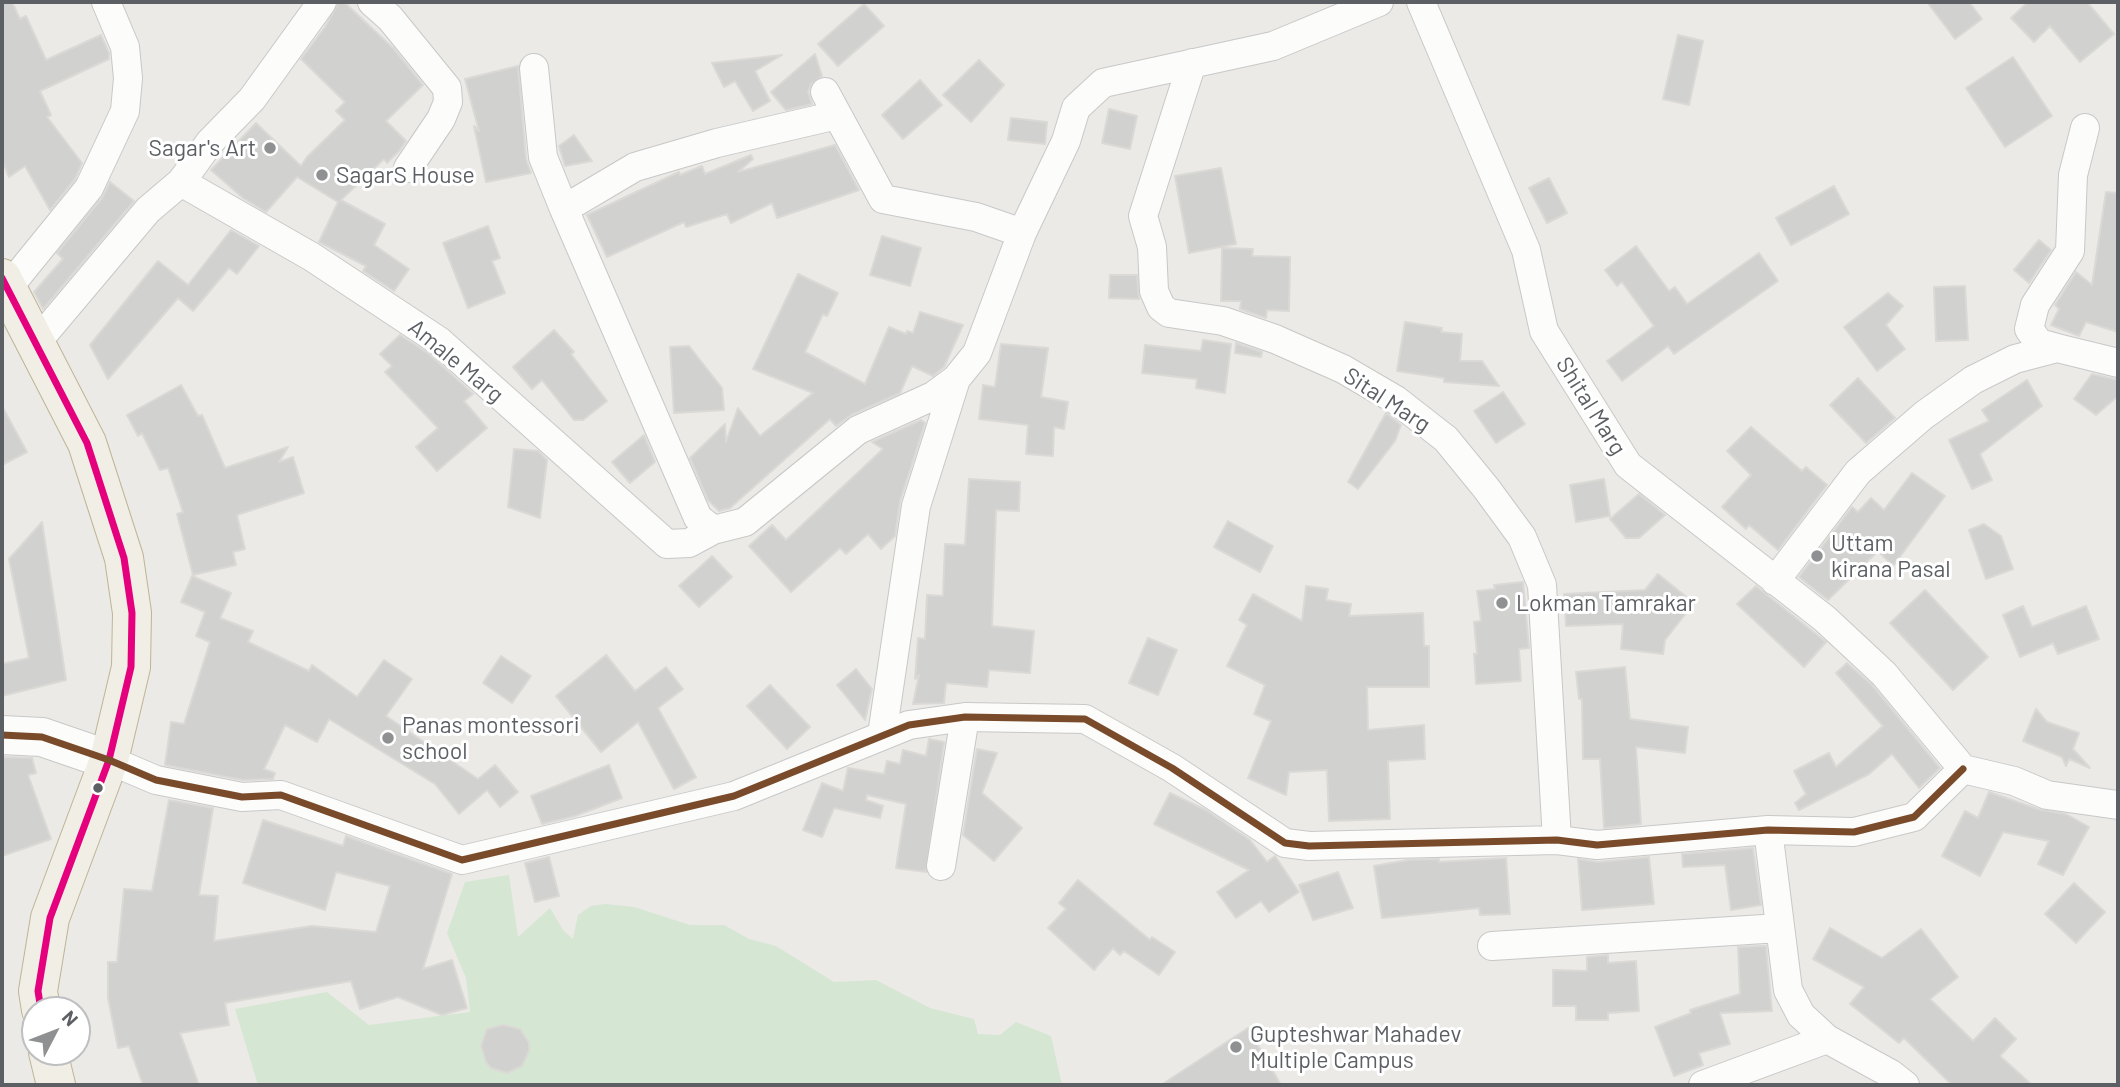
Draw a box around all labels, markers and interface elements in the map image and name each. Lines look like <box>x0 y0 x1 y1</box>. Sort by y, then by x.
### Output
place label: Sagar's Art <box>149 134 256 162</box>
marker: Sagar's Art <box>262 140 278 156</box>
place label: SagarS House <box>336 161 475 189</box>
marker: SagarS House <box>314 167 330 183</box>
street label: Amale Marg <box>403 313 509 409</box>
street label: Shital Marg <box>1550 352 1632 460</box>
street label: Sital Marg <box>1338 362 1436 438</box>
place label: Uttam kirana Pasal <box>1831 529 1951 583</box>
marker: Uttam kirana Pasal <box>1809 548 1825 564</box>
place label: Lokman Tamrakar <box>1516 589 1696 617</box>
marker: Lokman Tamrakar <box>1494 595 1510 611</box>
place label: Panas montessori school <box>402 711 580 765</box>
marker: Panas montessori school <box>380 730 396 746</box>
unlabelled marker <box>91 781 105 795</box>
north arrow <box>21 996 91 1066</box>
text: N <box>58 1006 83 1030</box>
place label: Gupteshwar Mahadev Multiple Campus <box>1250 1020 1461 1074</box>
marker: Gupteshwar Mahadev Multiple Campus <box>1228 1039 1244 1055</box>

